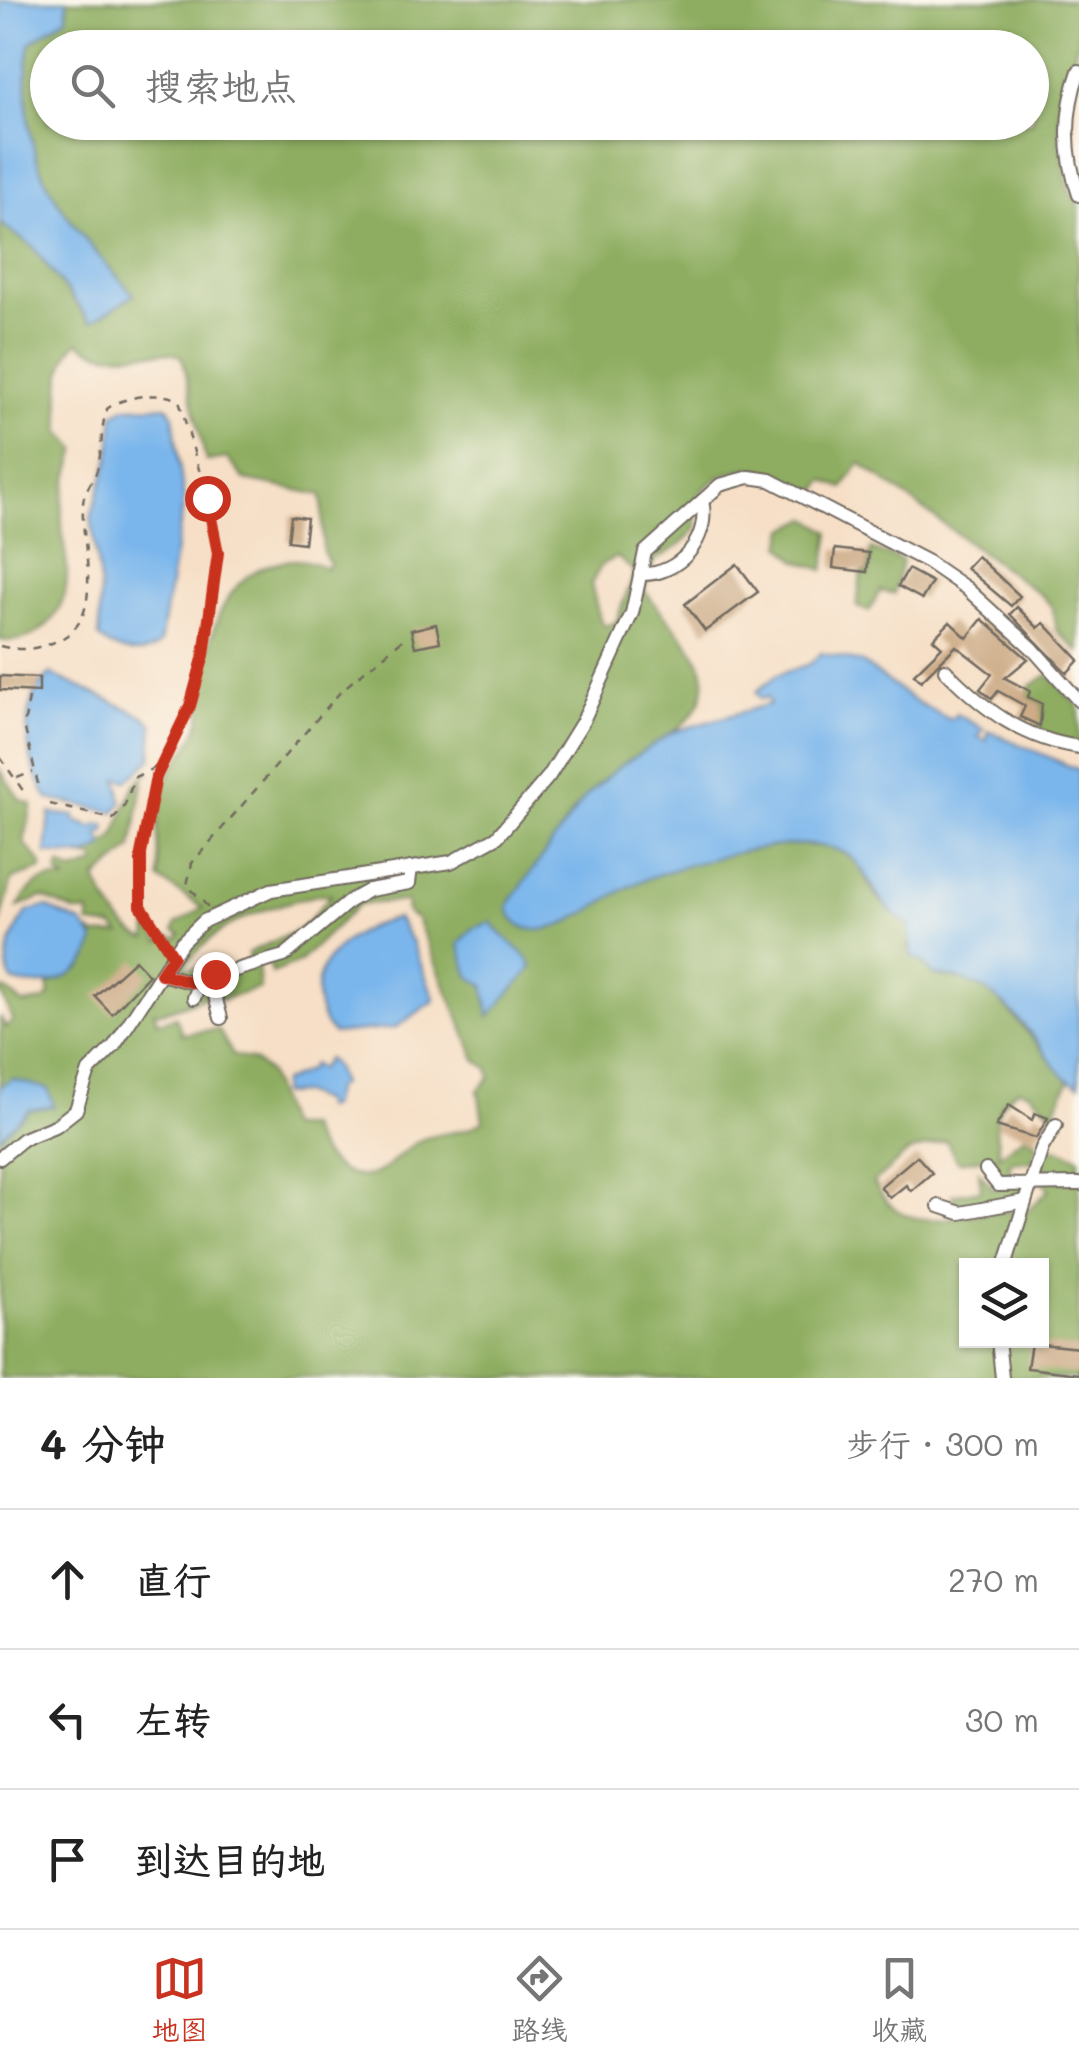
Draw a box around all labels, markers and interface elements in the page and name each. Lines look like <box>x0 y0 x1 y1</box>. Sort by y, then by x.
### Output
search box <box>30 30 1049 140</box>
icon: search <box>65 58 120 113</box>
text: 搜索地点 <box>145 60 297 110</box>
route start <box>185 476 231 522</box>
route end <box>193 952 239 998</box>
map controls <box>959 1258 1049 1348</box>
button: layers <box>959 1258 1049 1348</box>
text: 4 分钟 <box>40 1415 166 1470</box>
text: 步行 · 300 m <box>847 1422 1039 1464</box>
icon: ahead <box>40 1552 95 1607</box>
text: 直行 <box>135 1554 211 1604</box>
text: 270 m <box>948 1558 1039 1600</box>
icon: left <box>40 1692 95 1747</box>
text: 左转 <box>135 1694 211 1744</box>
text: 30 m <box>965 1698 1039 1740</box>
icon: arrive <box>40 1832 95 1887</box>
text: 到达目的地 <box>135 1834 325 1884</box>
tab: 地图 <box>152 1951 208 2048</box>
tab: 路线 <box>511 1951 567 2048</box>
tab: 收藏 <box>871 1951 927 2048</box>

